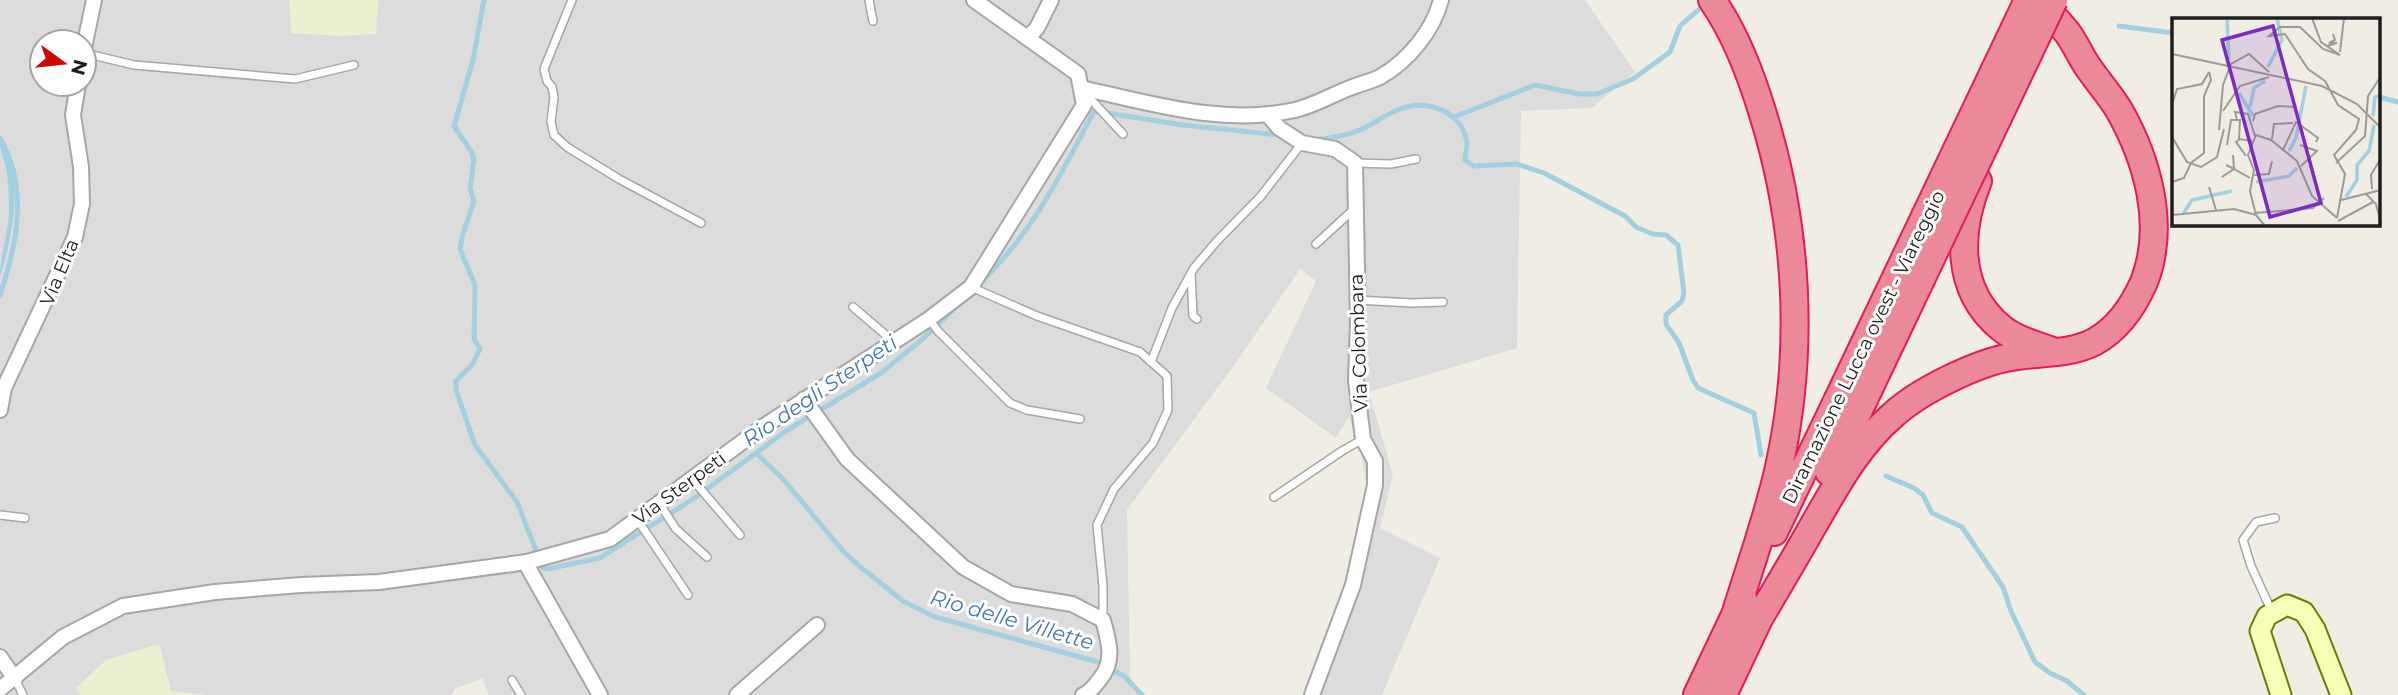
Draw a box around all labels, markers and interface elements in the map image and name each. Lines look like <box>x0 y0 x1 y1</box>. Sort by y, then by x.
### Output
inset map <box>2172 18 2380 226</box>
north arrow <box>28 28 98 98</box>
text: N <box>66 57 92 78</box>
street label: Diramazione Lucca ovest - Viareggio <box>1777 187 1950 508</box>
street label: Via Elta <box>35 235 84 309</box>
street label: Via Colombara <box>1345 273 1372 413</box>
water label: Rio degli Sterpeti <box>738 329 902 451</box>
street label: Via Sterpeti <box>628 447 730 530</box>
water label: Rio delle Villette <box>928 584 1097 655</box>

